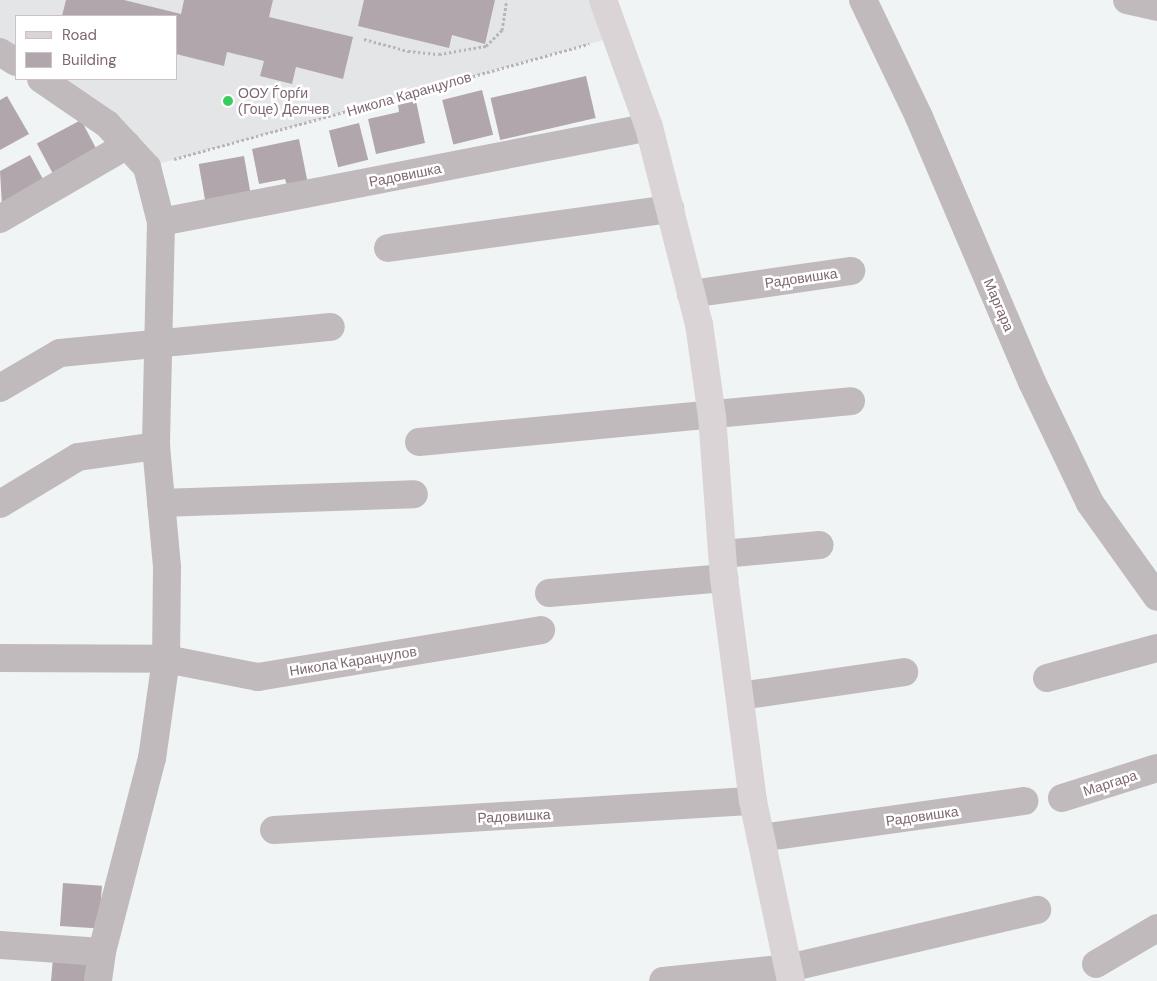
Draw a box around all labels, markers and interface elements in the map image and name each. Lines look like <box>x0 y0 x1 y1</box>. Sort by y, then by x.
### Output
legend <box>15 15 178 80</box>
text: Road <box>62 25 97 45</box>
text: Building <box>62 50 117 70</box>
street label: Никола Каранџулов <box>345 68 473 120</box>
place label: ООУ Ѓорѓи (Гоце) Делчев <box>238 85 329 118</box>
marker: ООУ Ѓорѓи (Гоце) Делчев <box>222 95 234 107</box>
street label: Радовишка <box>367 160 443 190</box>
street label: Радовишка <box>764 265 838 291</box>
street label: Маргара <box>980 276 1018 334</box>
street label: Никола Каранџулов <box>288 643 418 679</box>
street label: Маргара <box>1081 766 1139 800</box>
street label: Радовишка <box>885 803 959 829</box>
street label: Радовишка <box>477 806 551 826</box>

